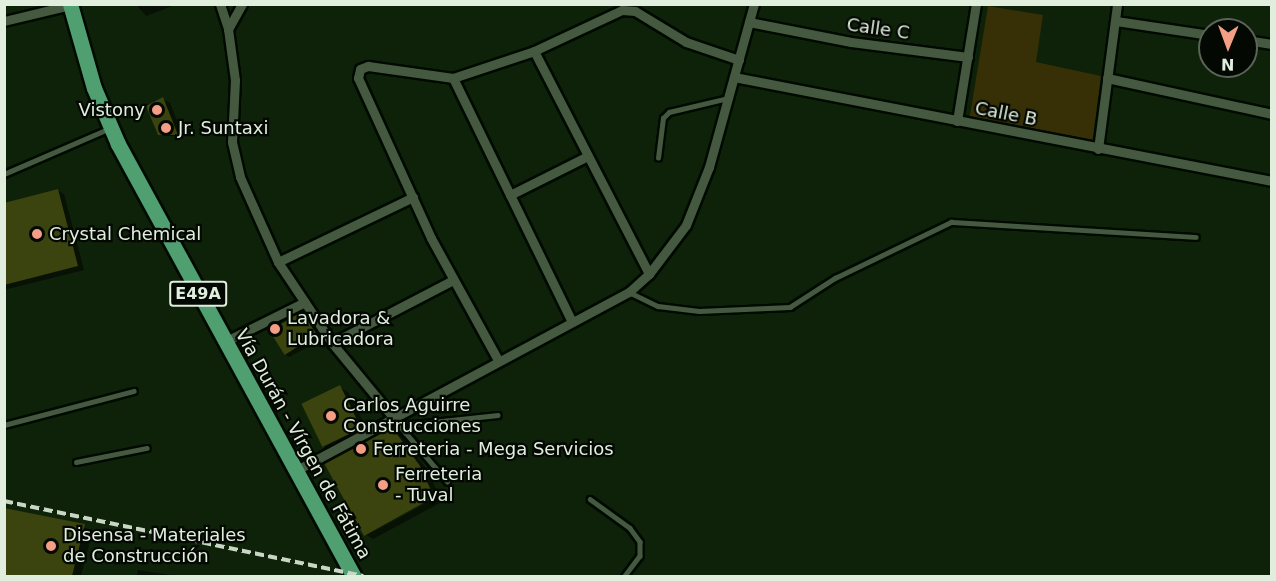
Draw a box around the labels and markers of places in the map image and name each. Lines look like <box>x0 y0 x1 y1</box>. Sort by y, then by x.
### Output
place label: Vistony <box>79 99 145 121</box>
marker: Vistony <box>150 103 164 117</box>
place label: Jr. Suntaxi <box>178 117 268 139</box>
marker: Jr. Suntaxi <box>159 121 173 135</box>
place label: Crystal Chemical <box>49 223 201 245</box>
marker: Crystal Chemical <box>30 227 44 241</box>
place label: Lavadora & Lubricadora <box>287 308 394 350</box>
marker: Lavadora & Lubricadora <box>268 322 282 336</box>
place label: Carlos Aguirre Construcciones <box>343 395 481 438</box>
marker: Carlos Aguirre Construcciones <box>324 409 338 423</box>
place label: Ferreteria - Mega Servicios <box>373 438 614 460</box>
marker: Ferreteria - Mega Servicios <box>354 442 368 456</box>
place label: Ferreteria - Tuval <box>395 464 482 506</box>
marker: Ferreteria - Tuval <box>376 478 390 492</box>
place label: Disensa - Materiales de Construcción <box>63 525 246 568</box>
marker: Disensa - Materiales de Construcción <box>44 539 58 553</box>

